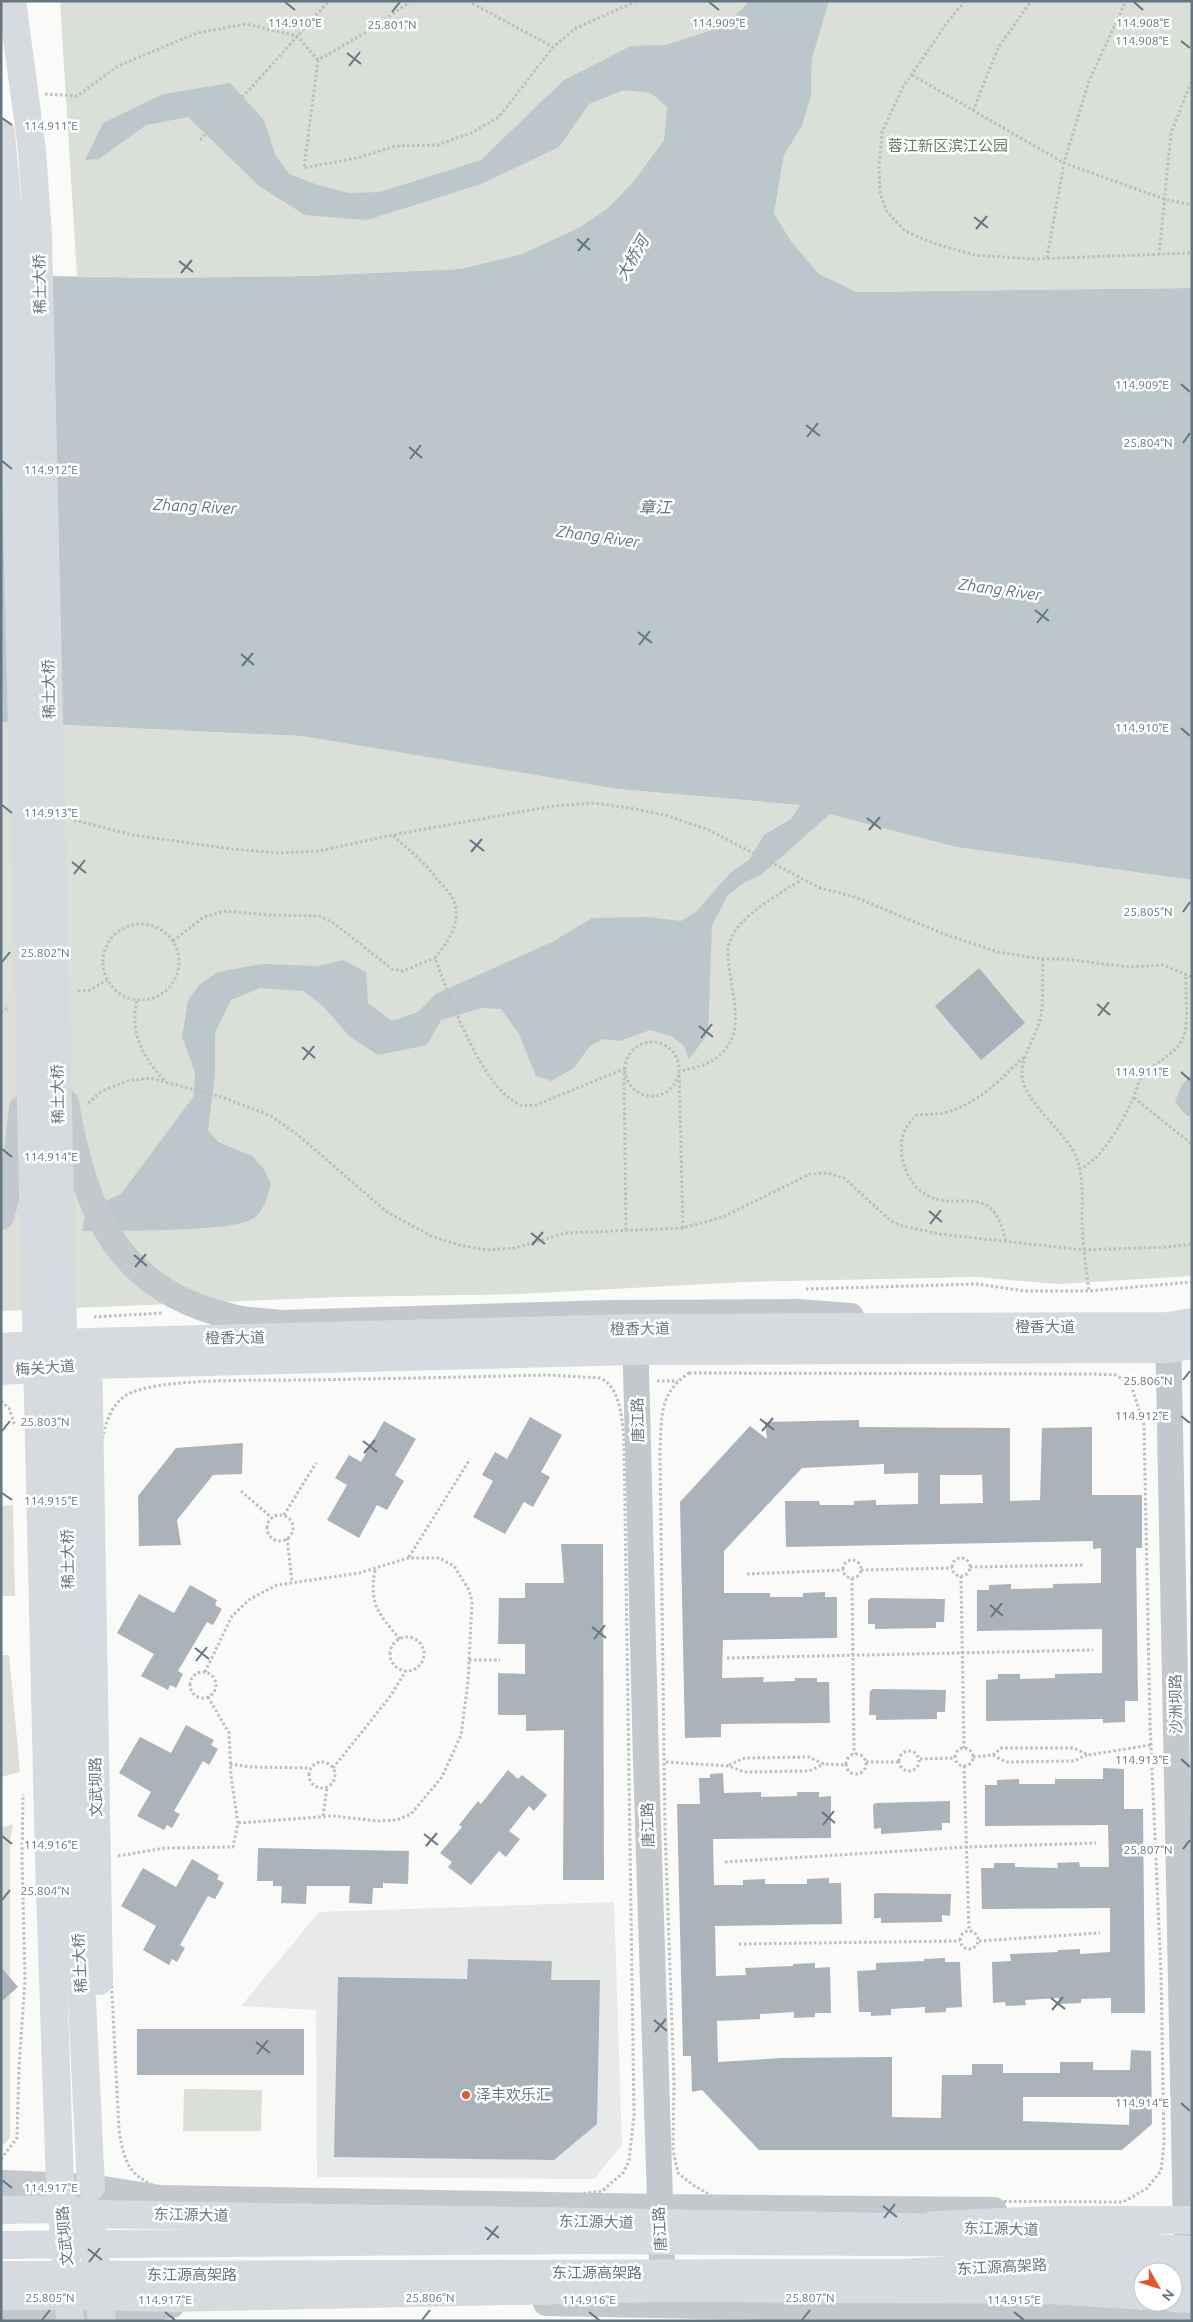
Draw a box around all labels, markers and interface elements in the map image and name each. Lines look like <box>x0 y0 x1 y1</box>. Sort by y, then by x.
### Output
text: 114.910°E <box>268 16 322 29</box>
text: 114.909°E <box>692 16 746 29</box>
text: 114.908°E <box>1116 16 1170 29</box>
text: 25.801°N <box>367 18 417 31</box>
text: 114.908°E <box>1115 34 1169 47</box>
text: 114.911°E <box>24 119 78 132</box>
park label: 蓉江新区滨江公园 <box>888 137 1008 154</box>
water label: 大桥河 <box>612 230 653 283</box>
street label: 稀土大桥 <box>30 254 49 314</box>
text: 114.909°E <box>1115 378 1169 391</box>
text: 25.804°N <box>1123 436 1173 449</box>
text: 114.912°E <box>24 463 78 476</box>
water label: Zhang River <box>152 495 238 517</box>
water label: 章江 <box>639 498 673 516</box>
water label: Zhang River <box>554 521 641 551</box>
water label: Zhang River <box>956 574 1043 604</box>
street label: 稀土大桥 <box>39 659 58 719</box>
text: 114.910°E <box>1115 721 1169 734</box>
text: 114.913°E <box>24 806 78 819</box>
text: 25.805°N <box>1123 905 1173 918</box>
text: 25.802°N <box>20 946 70 959</box>
street label: 稀土大桥 <box>48 1064 67 1124</box>
text: 114.911°E <box>1115 1065 1169 1078</box>
text: 114.914°E <box>24 1150 78 1163</box>
street label: 橙香大道 <box>1015 1318 1075 1335</box>
street label: 橙香大道 <box>610 1319 670 1338</box>
street label: 橙香大道 <box>205 1328 265 1347</box>
street label: 梅关大道 <box>14 1357 75 1378</box>
text: 25.806°N <box>1123 1374 1173 1387</box>
street label: 唐江路 <box>629 1397 646 1443</box>
text: 114.912°E <box>1115 1409 1169 1422</box>
text: 25.803°N <box>20 1415 70 1428</box>
text: 114.915°E <box>24 1494 78 1507</box>
street label: 稀土大桥 <box>58 1529 77 1589</box>
street label: 沙洲坝路 <box>1166 1674 1185 1734</box>
text: 114.913°E <box>1115 1753 1169 1766</box>
street label: 文武坝路 <box>86 1757 105 1817</box>
street label: 唐江路 <box>638 1802 657 1848</box>
text: 114.916°E <box>24 1838 78 1851</box>
text: 25.807°N <box>1123 1843 1173 1856</box>
text: 25.804°N <box>20 1884 70 1897</box>
street label: 稀土大桥 <box>69 1933 90 1993</box>
place label: 泽丰欢乐汇 <box>476 2086 551 2103</box>
marker: 泽丰欢乐汇 <box>460 2089 472 2101</box>
text: 114.914°E <box>1115 2096 1169 2109</box>
text: 114.917°E <box>24 2181 78 2194</box>
street label: 文武坝路 <box>53 2205 76 2267</box>
street label: 东江源大道 <box>153 2205 229 2224</box>
street label: 唐江路 <box>650 2206 669 2252</box>
street label: 东江源大道 <box>558 2212 634 2231</box>
street label: 东江源大道 <box>963 2219 1039 2238</box>
street label: 东江源高架路 <box>957 2256 1047 2277</box>
north arrow <box>1133 2262 1183 2312</box>
street label: 东江源高架路 <box>552 2264 642 2281</box>
street label: 东江源高架路 <box>147 2266 237 2283</box>
text: N <box>1159 2286 1178 2304</box>
text: 25.805°N <box>25 2291 75 2304</box>
text: 25.806°N <box>405 2291 455 2304</box>
text: 25.807°N <box>785 2291 835 2304</box>
text: 114.917°E <box>138 2293 192 2306</box>
text: 114.916°E <box>562 2293 616 2306</box>
text: 114.915°E <box>987 2293 1041 2306</box>

